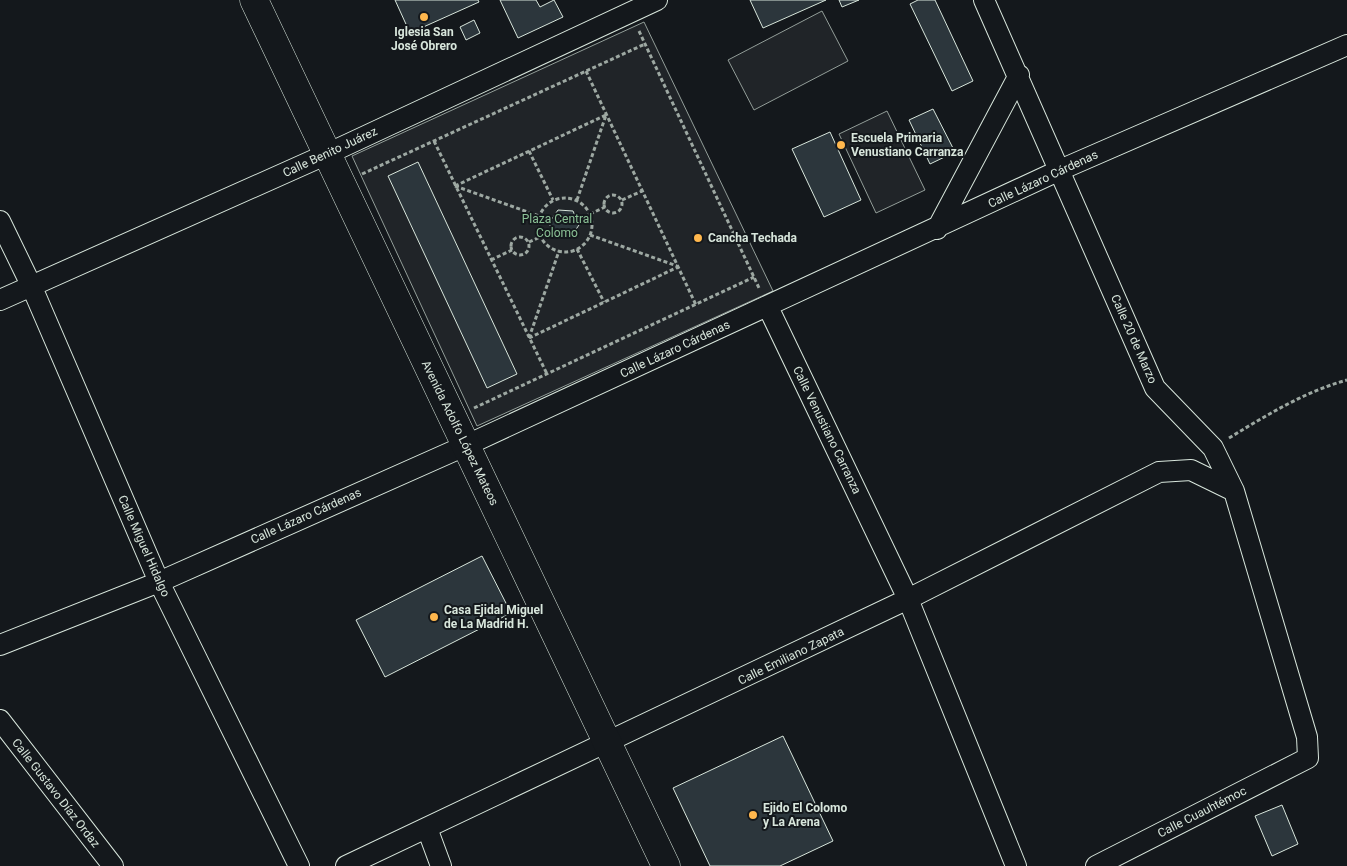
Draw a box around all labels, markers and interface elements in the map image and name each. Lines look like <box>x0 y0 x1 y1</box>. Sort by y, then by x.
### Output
marker: Iglesia San José Obrero <box>418 11 430 23</box>
place label: Iglesia San José Obrero <box>391 25 457 53</box>
street label: Calle Benito Juárez <box>281 124 379 180</box>
place label: Escuela Primaria Venustiano Carranza <box>851 131 964 159</box>
marker: Escuela Primaria Venustiano Carranza <box>835 139 847 151</box>
street label: Calle Lázaro Cárdenas <box>986 147 1100 211</box>
park label: Plaza Central Colomo <box>522 212 592 240</box>
place label: Cancha Techada <box>708 231 798 245</box>
marker: Cancha Techada <box>692 232 704 244</box>
street label: Calle 20 de Marzo <box>1108 292 1160 386</box>
street label: Calle Lázaro Cárdenas <box>618 317 732 381</box>
street label: Avenida Adolfo López Mateos <box>419 358 501 508</box>
street label: Calle Venustiano Carranza <box>790 364 864 496</box>
street label: Calle Lázaro Cárdenas <box>249 485 363 547</box>
street label: Calle Miguel Hidalgo <box>115 493 173 599</box>
place label: Casa Ejidal Miguel de La Madrid H. <box>444 603 543 631</box>
marker: Casa Ejidal Miguel de La Madrid H. <box>428 611 440 623</box>
street label: Calle Emiliano Zapata <box>736 624 846 688</box>
street label: Calle Gustavo Díaz Ordaz <box>9 736 103 850</box>
street label: Calle Cuauhtémoc <box>1155 784 1249 840</box>
place label: Ejido El Colomo y La Arena <box>763 801 847 829</box>
marker: Ejido El Colomo y La Arena <box>747 809 759 821</box>

